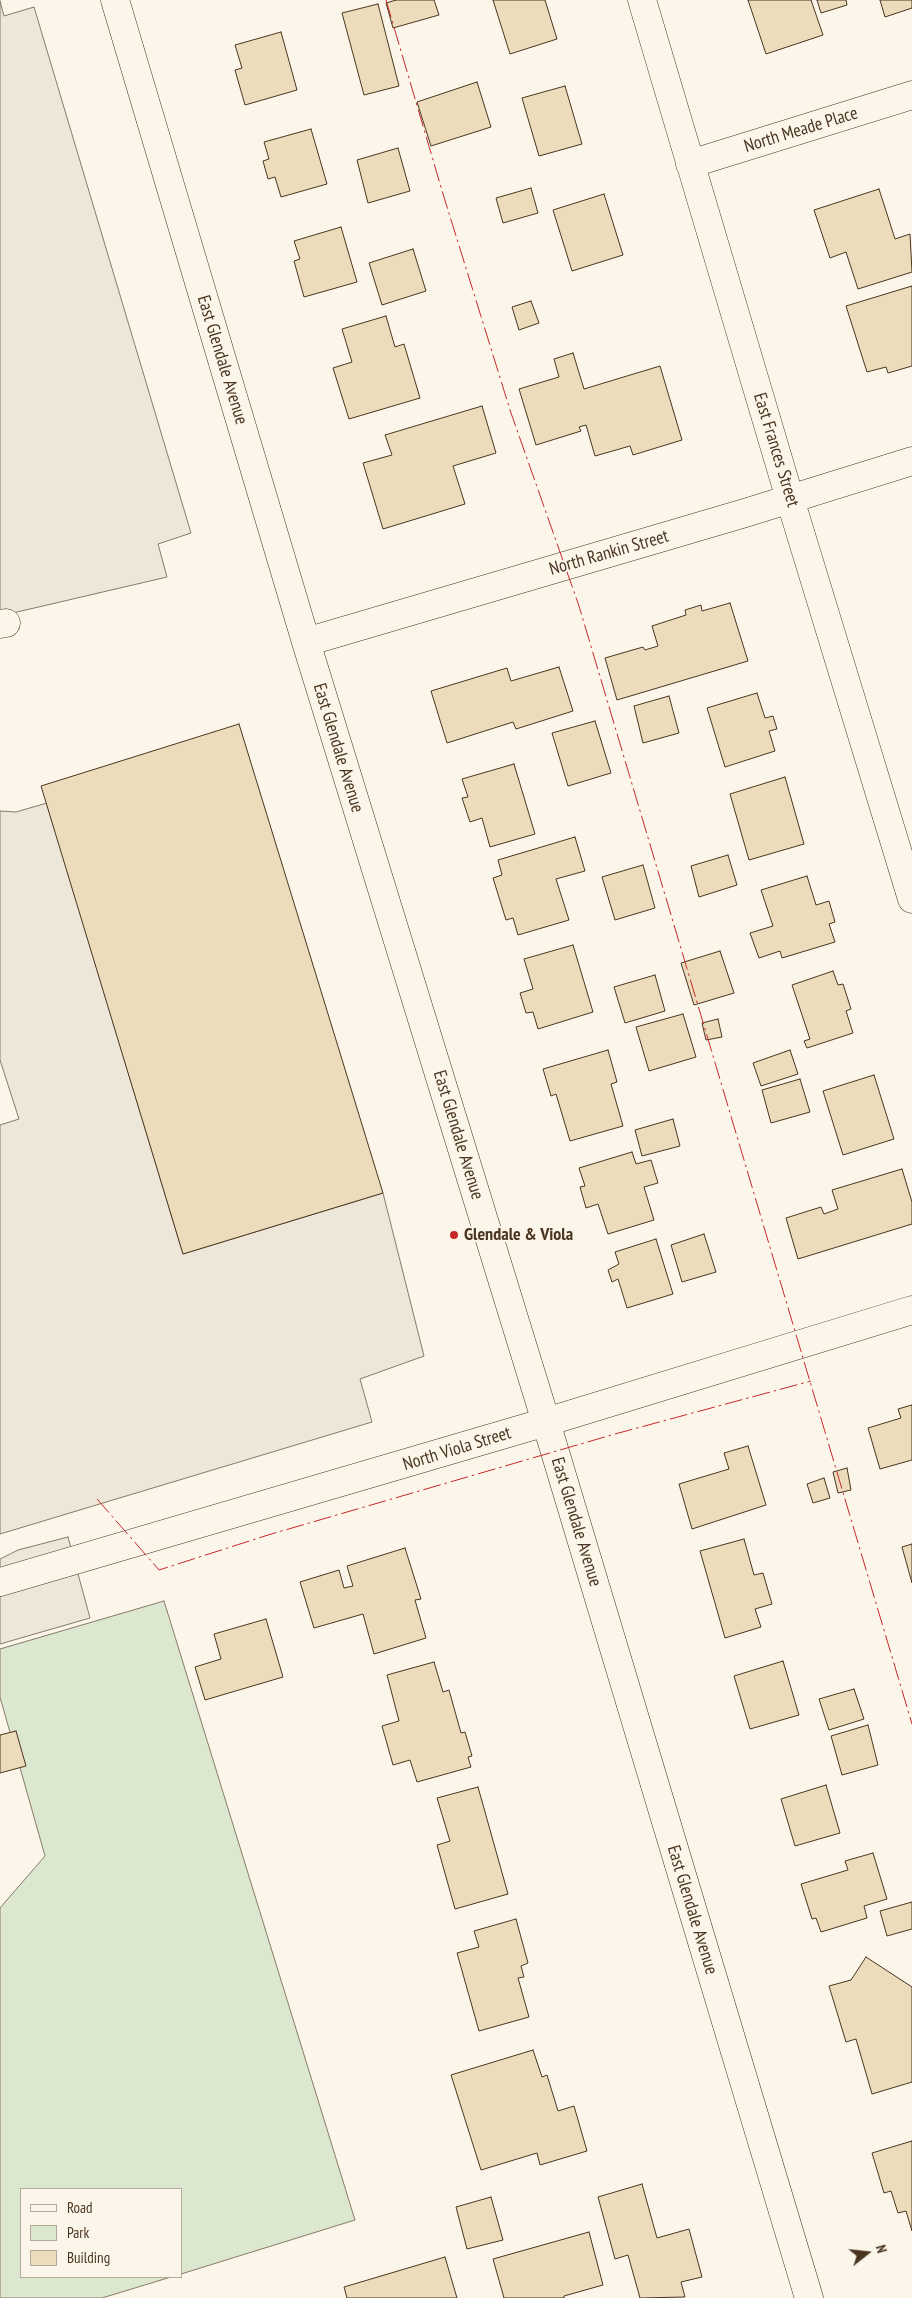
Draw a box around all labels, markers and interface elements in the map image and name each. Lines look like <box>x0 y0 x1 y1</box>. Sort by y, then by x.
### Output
street label: North Meade Place <box>742 102 860 158</box>
street label: East Glendale Avenue <box>192 293 252 427</box>
street label: East Frances Street <box>748 390 804 510</box>
street label: North Rankin Street <box>547 526 671 580</box>
street label: East Glendale Avenue <box>308 681 368 815</box>
street label: East Glendale Avenue <box>428 1068 488 1202</box>
place label: Glendale & Viola <box>464 1224 573 1246</box>
marker: Glendale & Viola <box>448 1229 460 1241</box>
street label: North Viola Street <box>400 1422 514 1476</box>
street label: East Glendale Avenue <box>546 1455 606 1589</box>
street label: East Glendale Avenue <box>662 1843 722 1977</box>
legend <box>20 2188 182 2278</box>
text: Road <box>67 2198 93 2217</box>
text: Park <box>67 2223 89 2242</box>
north arrow <box>842 2228 892 2278</box>
text: N <box>872 2243 891 2255</box>
text: Building <box>67 2248 110 2267</box>

